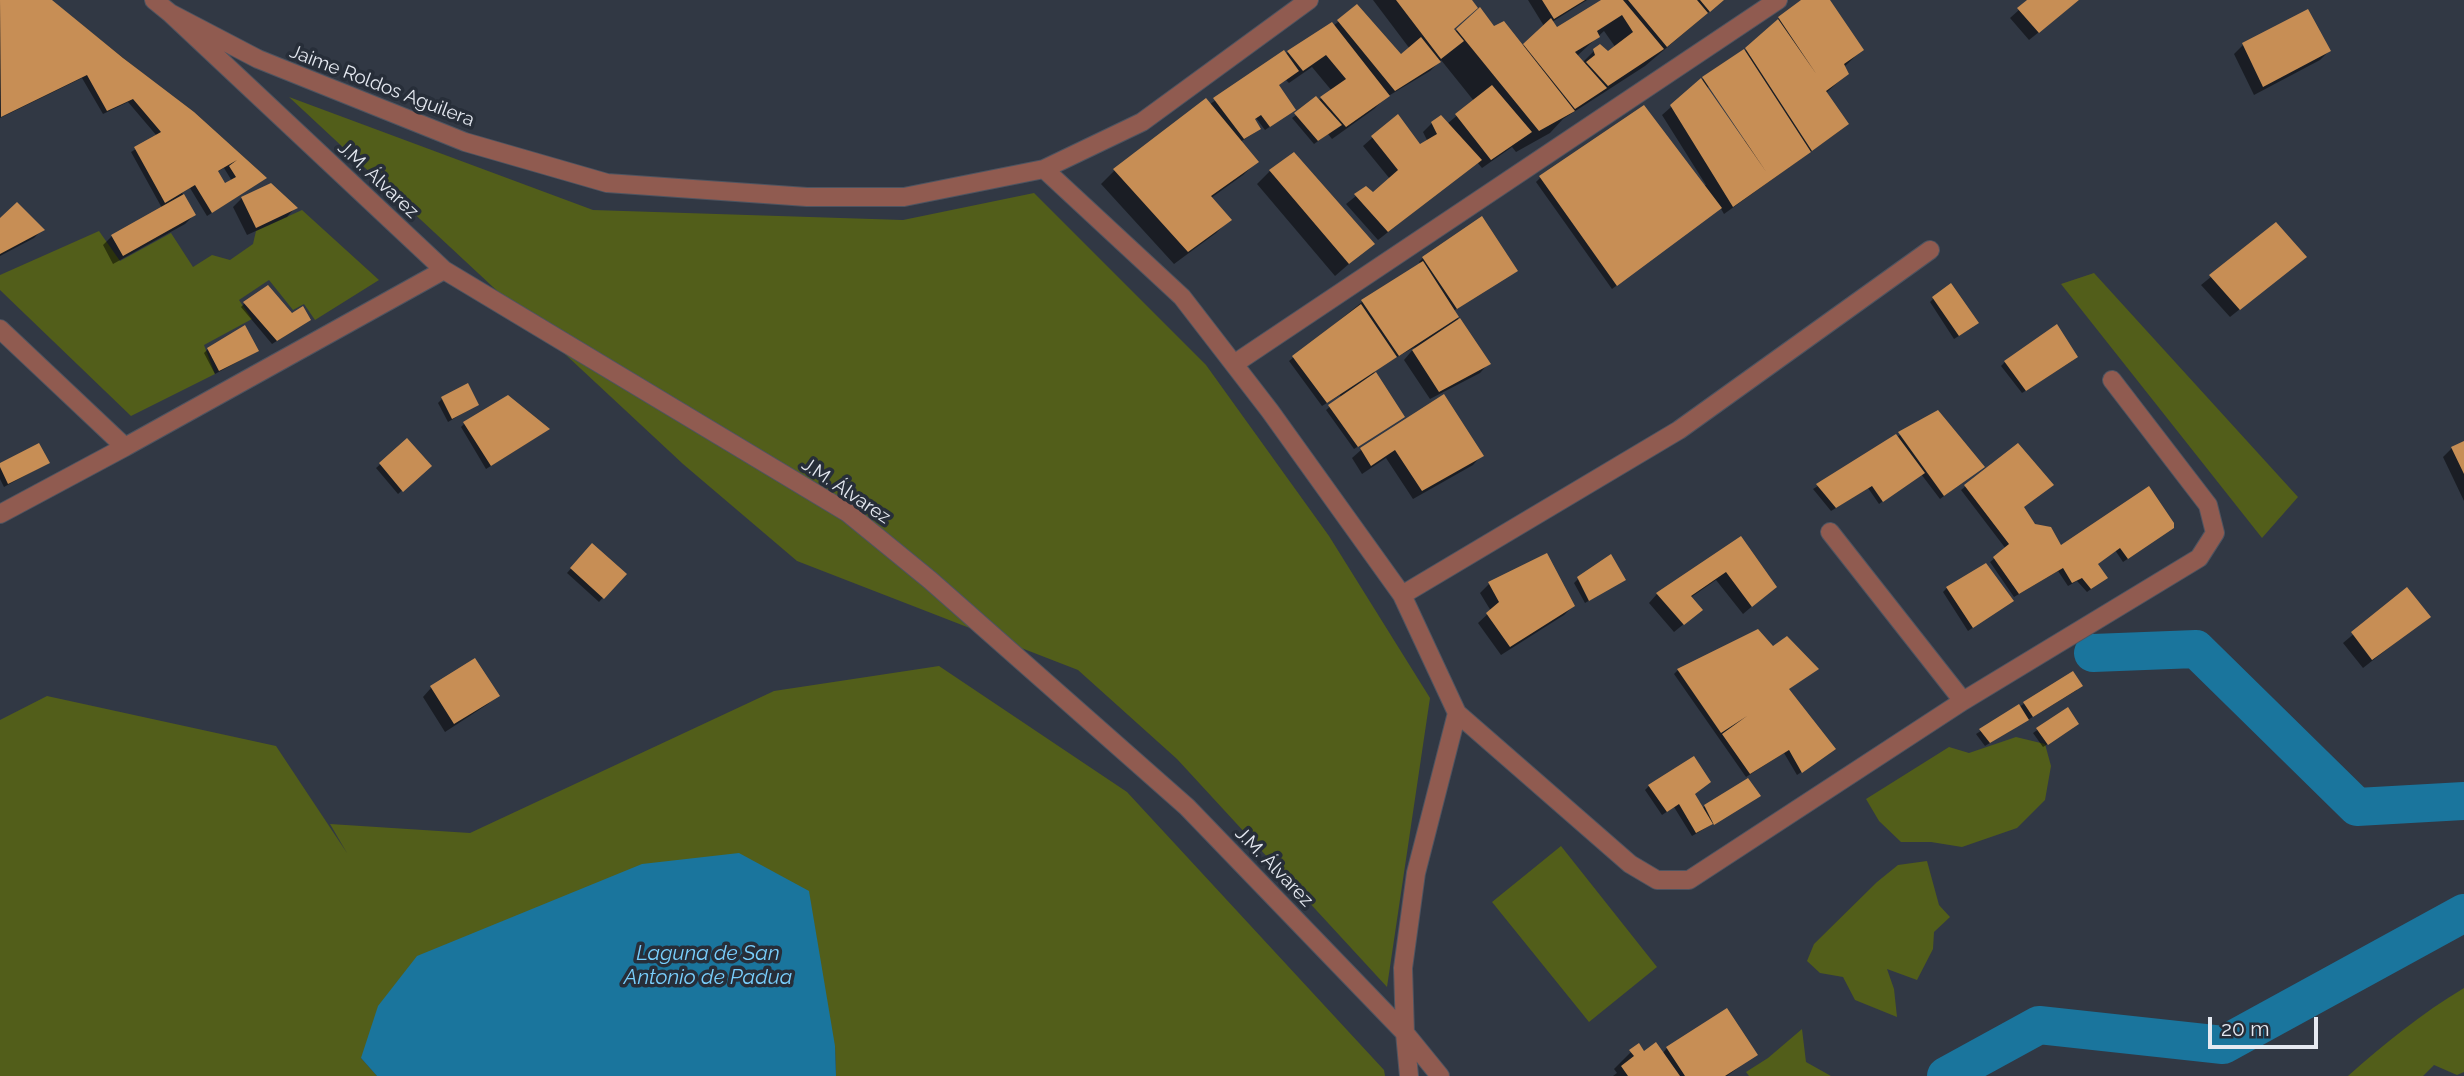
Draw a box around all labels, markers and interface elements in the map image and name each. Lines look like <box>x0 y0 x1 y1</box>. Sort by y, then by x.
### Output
street label: Jaime Roldos Aguilera <box>287 40 477 132</box>
street label: J.M. Álvarez <box>333 137 423 223</box>
street label: J.M. Álvarez <box>797 453 895 529</box>
street label: J.M. Álvarez <box>1230 822 1318 912</box>
water label: Laguna de San Antonio de Padua <box>624 941 792 991</box>
scale bar <box>2212 1002 2322 1046</box>
text: 20 m <box>2221 1016 2269 1041</box>

